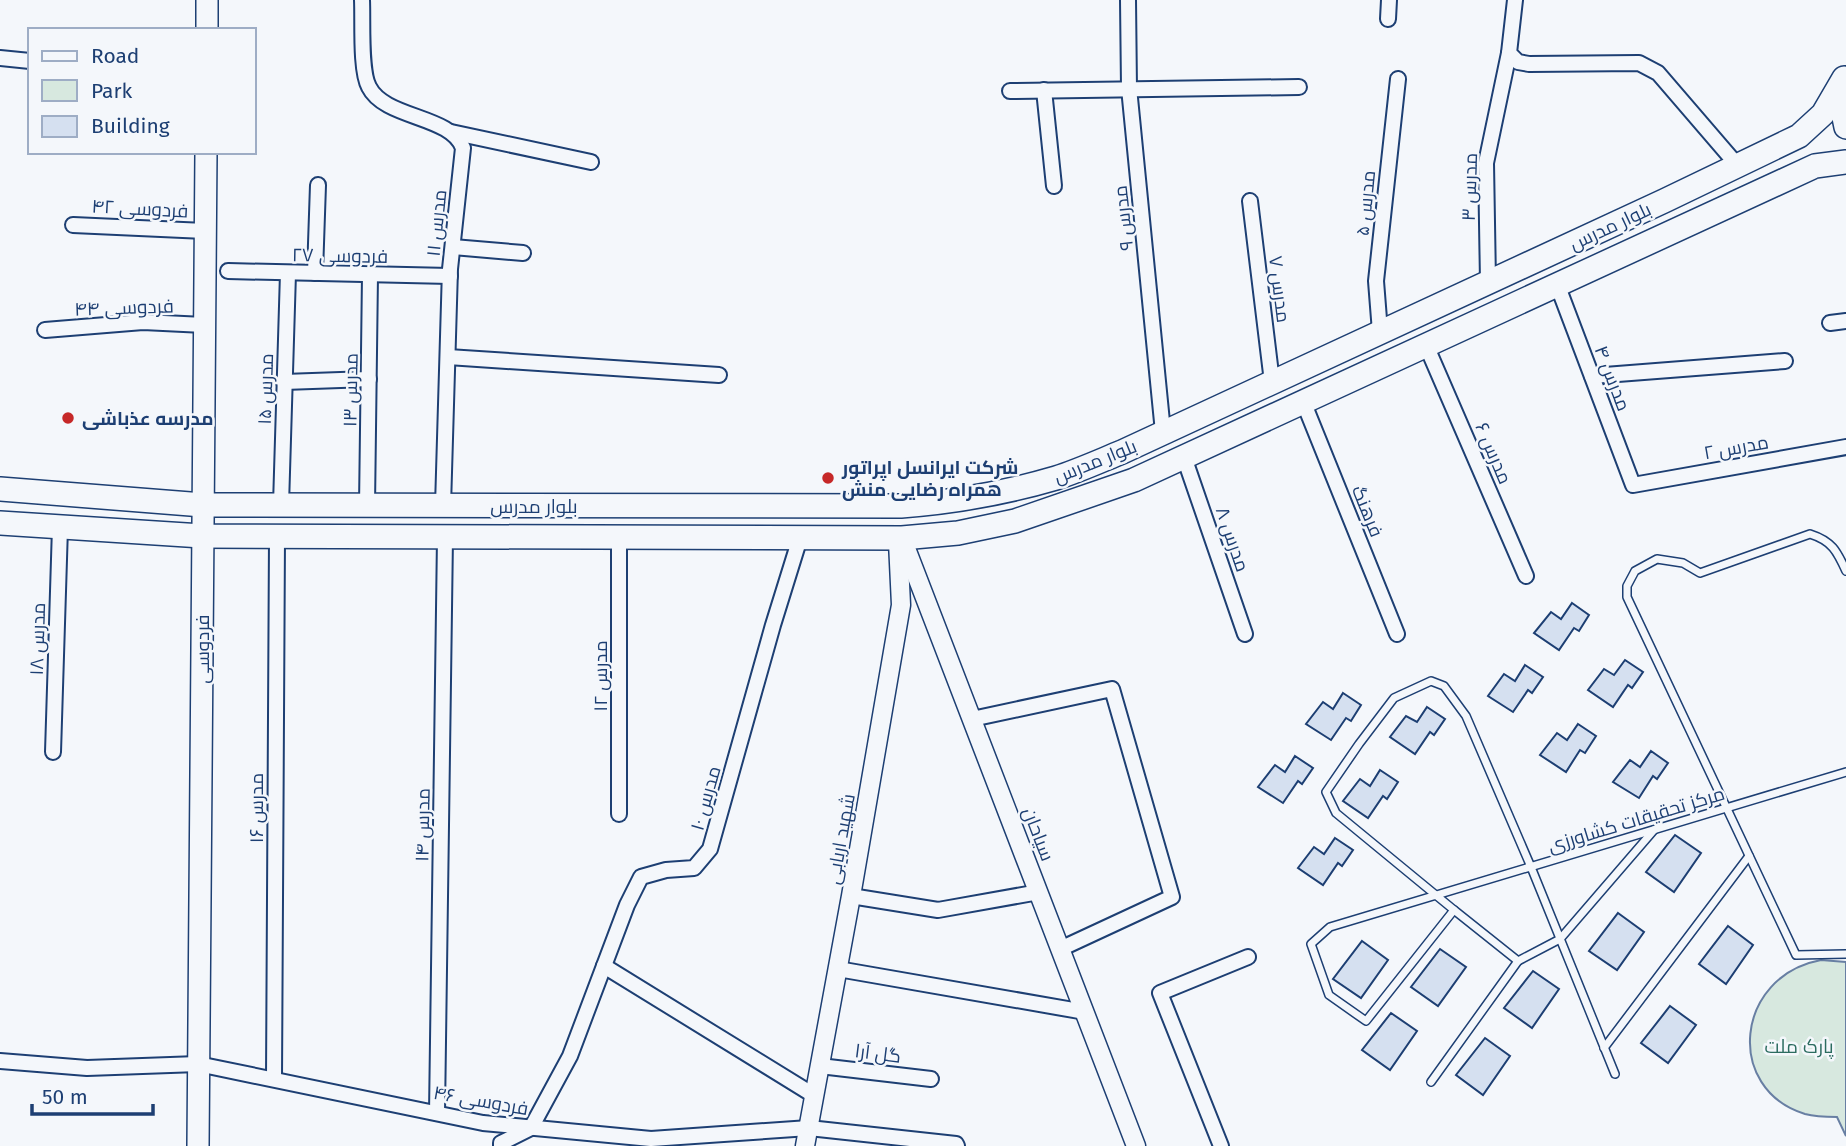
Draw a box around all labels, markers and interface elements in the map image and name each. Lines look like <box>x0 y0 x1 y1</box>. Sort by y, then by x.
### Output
legend <box>28 28 256 154</box>
text: Road <box>91 43 139 69</box>
text: Park <box>91 78 133 104</box>
text: Building <box>91 113 170 139</box>
street label: مدرس ۳ <box>1457 153 1482 222</box>
street label: مدرس ۵ <box>1351 169 1380 237</box>
street label: مدرس ۹ <box>1109 184 1138 252</box>
street label: مدرس ۱۱ <box>422 188 451 258</box>
street label: فردوسی ۴۲ <box>91 194 189 223</box>
street label: بلوار مدرس <box>1566 198 1655 255</box>
street label: فردوسی ۲۷ <box>292 243 388 268</box>
street label: مدرس ۷ <box>1264 254 1295 324</box>
street label: فردوسی ۴۴ <box>74 294 174 321</box>
street label: مدرس ۴ <box>1590 342 1635 414</box>
street label: مدرس ۱۵ <box>253 353 278 425</box>
street label: مدرس ۱۳ <box>338 353 363 427</box>
place label: مدرسه عذباشی <box>82 407 214 430</box>
marker: مدرسه عذباشی <box>60 410 76 426</box>
street label: مدرس ۶ <box>1470 419 1517 487</box>
street label: مدرس ۲ <box>1702 430 1770 464</box>
street label: بلوار مدرس <box>1050 434 1140 488</box>
place label: شرکت ایرانسل اپراتور همراه رضایی منش <box>841 456 1018 501</box>
marker: شرکت ایرانسل اپراتور همراه رضایی منش <box>820 470 836 486</box>
street label: فرهنگ <box>1347 482 1388 540</box>
street label: بلوار مدرس <box>490 495 578 518</box>
street label: مدرس ۸ <box>1211 504 1254 575</box>
street label: مدرس ۱۸ <box>25 602 50 676</box>
street label: فردوسی <box>191 614 214 684</box>
street label: مدرس ۱۲ <box>589 640 612 712</box>
street label: مدرس ۱۰ <box>685 763 726 833</box>
street label: مدرس ۱۶ <box>245 773 268 843</box>
street label: مرکز تحقیقات کشاورزی <box>1545 782 1727 857</box>
street label: مدرس ۱۴ <box>410 788 435 862</box>
street label: شهید اربابی <box>821 792 860 886</box>
street label: سیاحان <box>1018 804 1059 864</box>
park label: پارک ملت <box>1764 1035 1834 1059</box>
street label: گل آرا <box>854 1039 902 1068</box>
scale bar <box>32 1072 152 1116</box>
street label: فردوسی ۴۶ <box>432 1081 530 1120</box>
text: 50 m <box>42 1084 88 1110</box>

